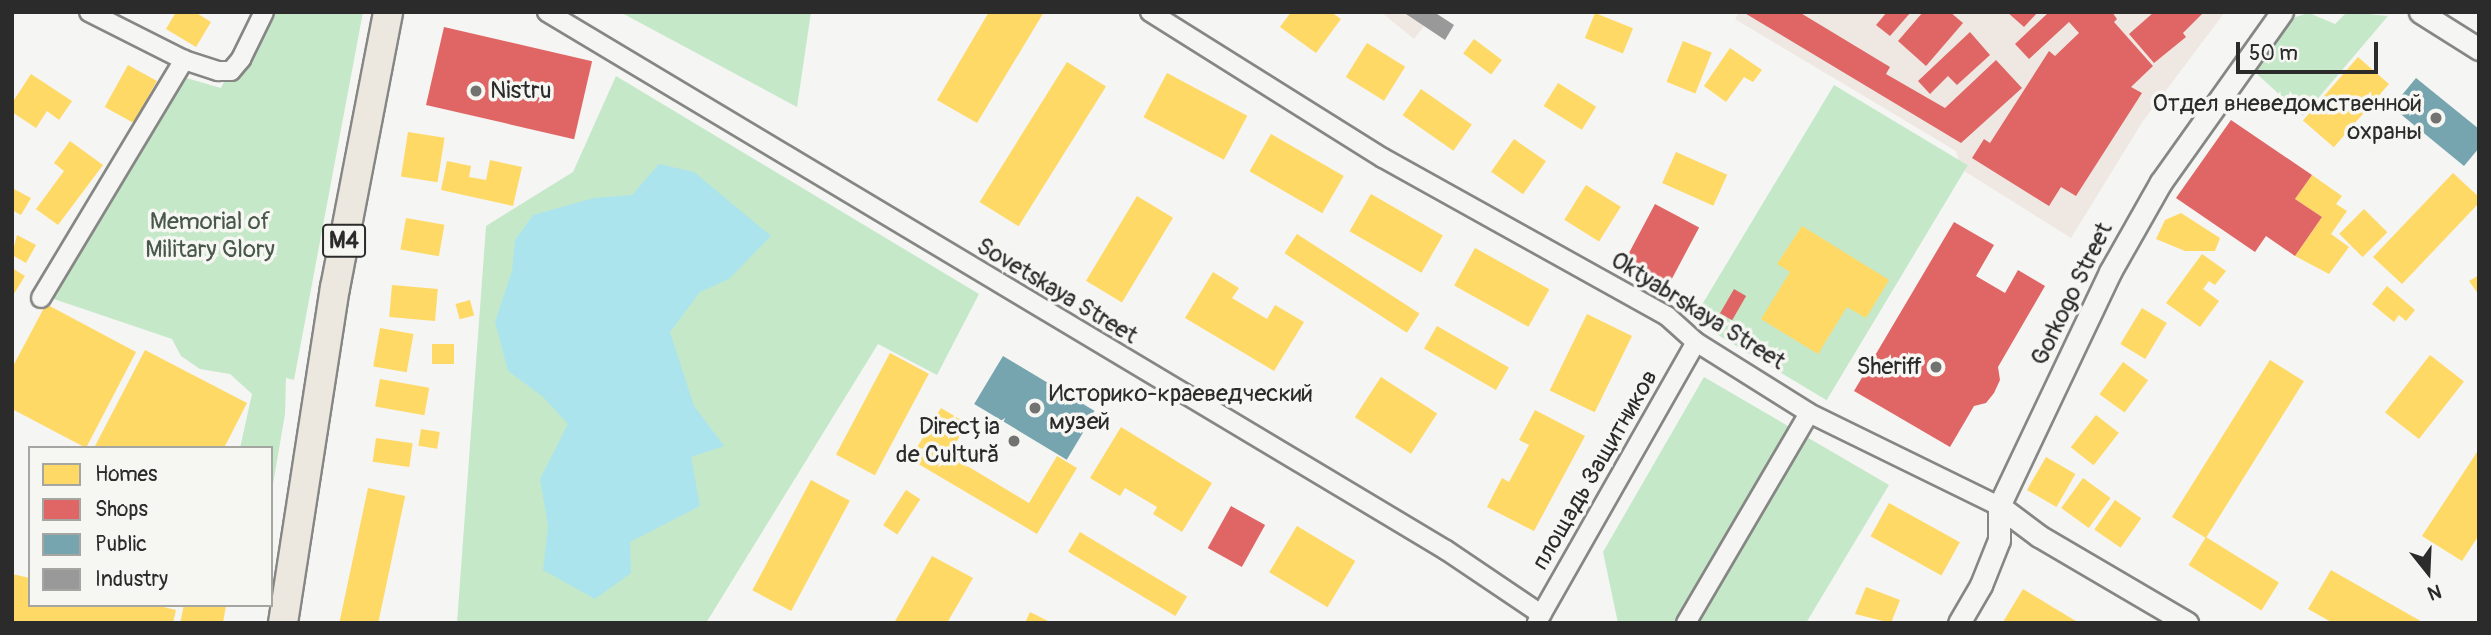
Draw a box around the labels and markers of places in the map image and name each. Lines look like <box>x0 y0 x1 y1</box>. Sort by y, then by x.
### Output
place label: Nistru <box>490 77 552 105</box>
marker: Nistru <box>468 83 484 99</box>
place label: Отдел вневедомственной охраны <box>2153 90 2422 146</box>
marker: Отдел вневедомственной охраны <box>2428 110 2444 126</box>
place label: Sheriff <box>1856 353 1922 381</box>
marker: Sheriff <box>1928 359 1944 375</box>
place label: Историко-краеведческий музей <box>1049 380 1313 436</box>
marker: Историко-краеведческий музей <box>1027 400 1043 416</box>
place label: Direcția de Cultură <box>896 413 1000 469</box>
marker: Direcția de Cultură <box>1006 433 1022 449</box>

